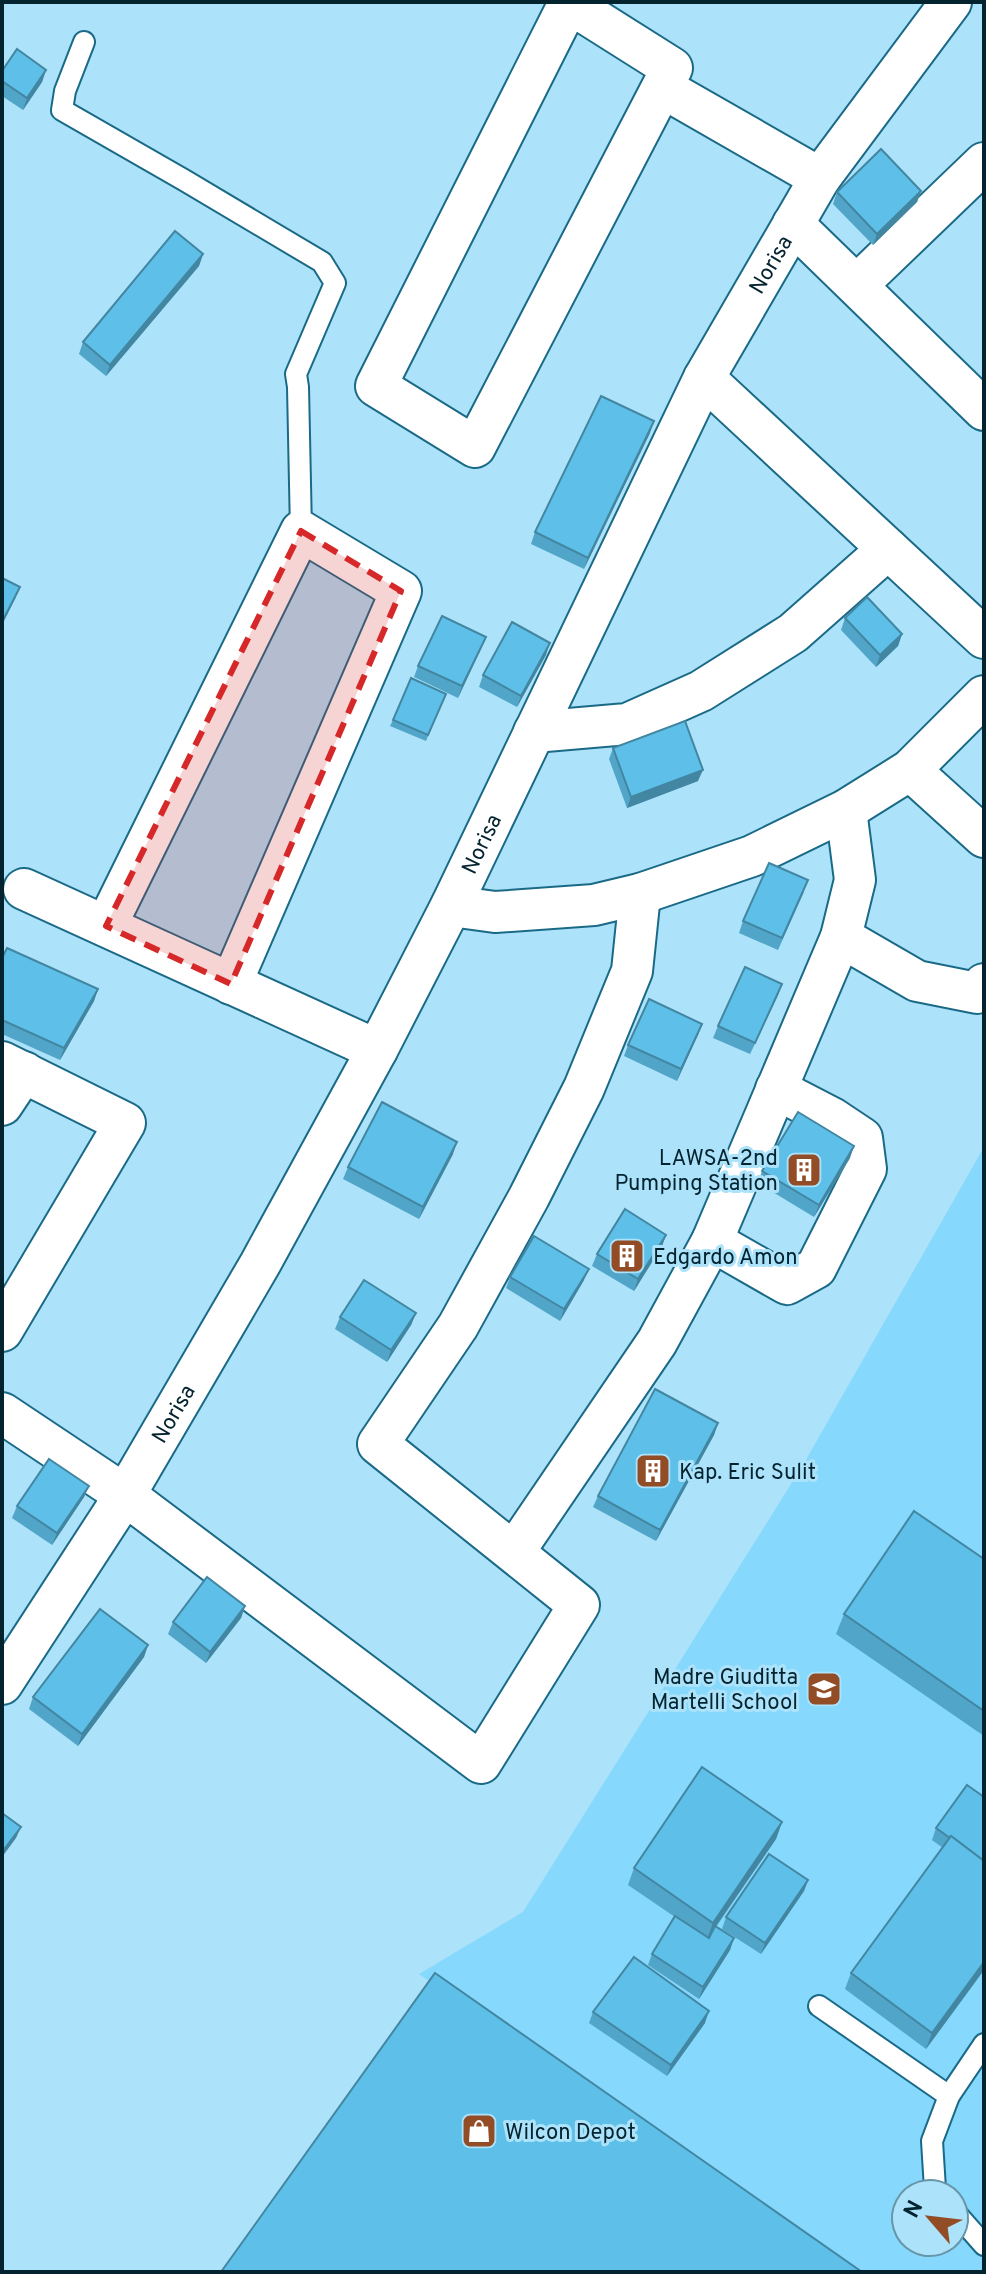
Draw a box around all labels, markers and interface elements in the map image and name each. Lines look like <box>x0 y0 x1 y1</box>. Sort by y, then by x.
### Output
street label: Norisa <box>745 231 800 300</box>
street label: Norisa <box>457 810 509 879</box>
place label: LAWSA-2nd Pumping Station <box>614 1146 778 1198</box>
building icon: LAWSA-2nd Pumping Station <box>785 1151 823 1189</box>
building icon: Edgardo Amon <box>608 1237 646 1275</box>
place label: Edgardo Amon <box>653 1245 798 1272</box>
street label: Norisa <box>147 1380 203 1449</box>
building icon: Kap. Eric Sulit <box>634 1452 672 1490</box>
place label: Kap. Eric Sulit <box>679 1460 816 1487</box>
place label: Madre Giuditta Martelli School <box>651 1665 798 1717</box>
school or university icon: Madre Giuditta Martelli School <box>805 1670 843 1708</box>
shop icon: Wilcon Depot <box>460 2112 498 2150</box>
place label: Wilcon Depot <box>505 2120 636 2147</box>
north arrow <box>890 2178 970 2258</box>
text: N <box>899 2196 930 2223</box>

